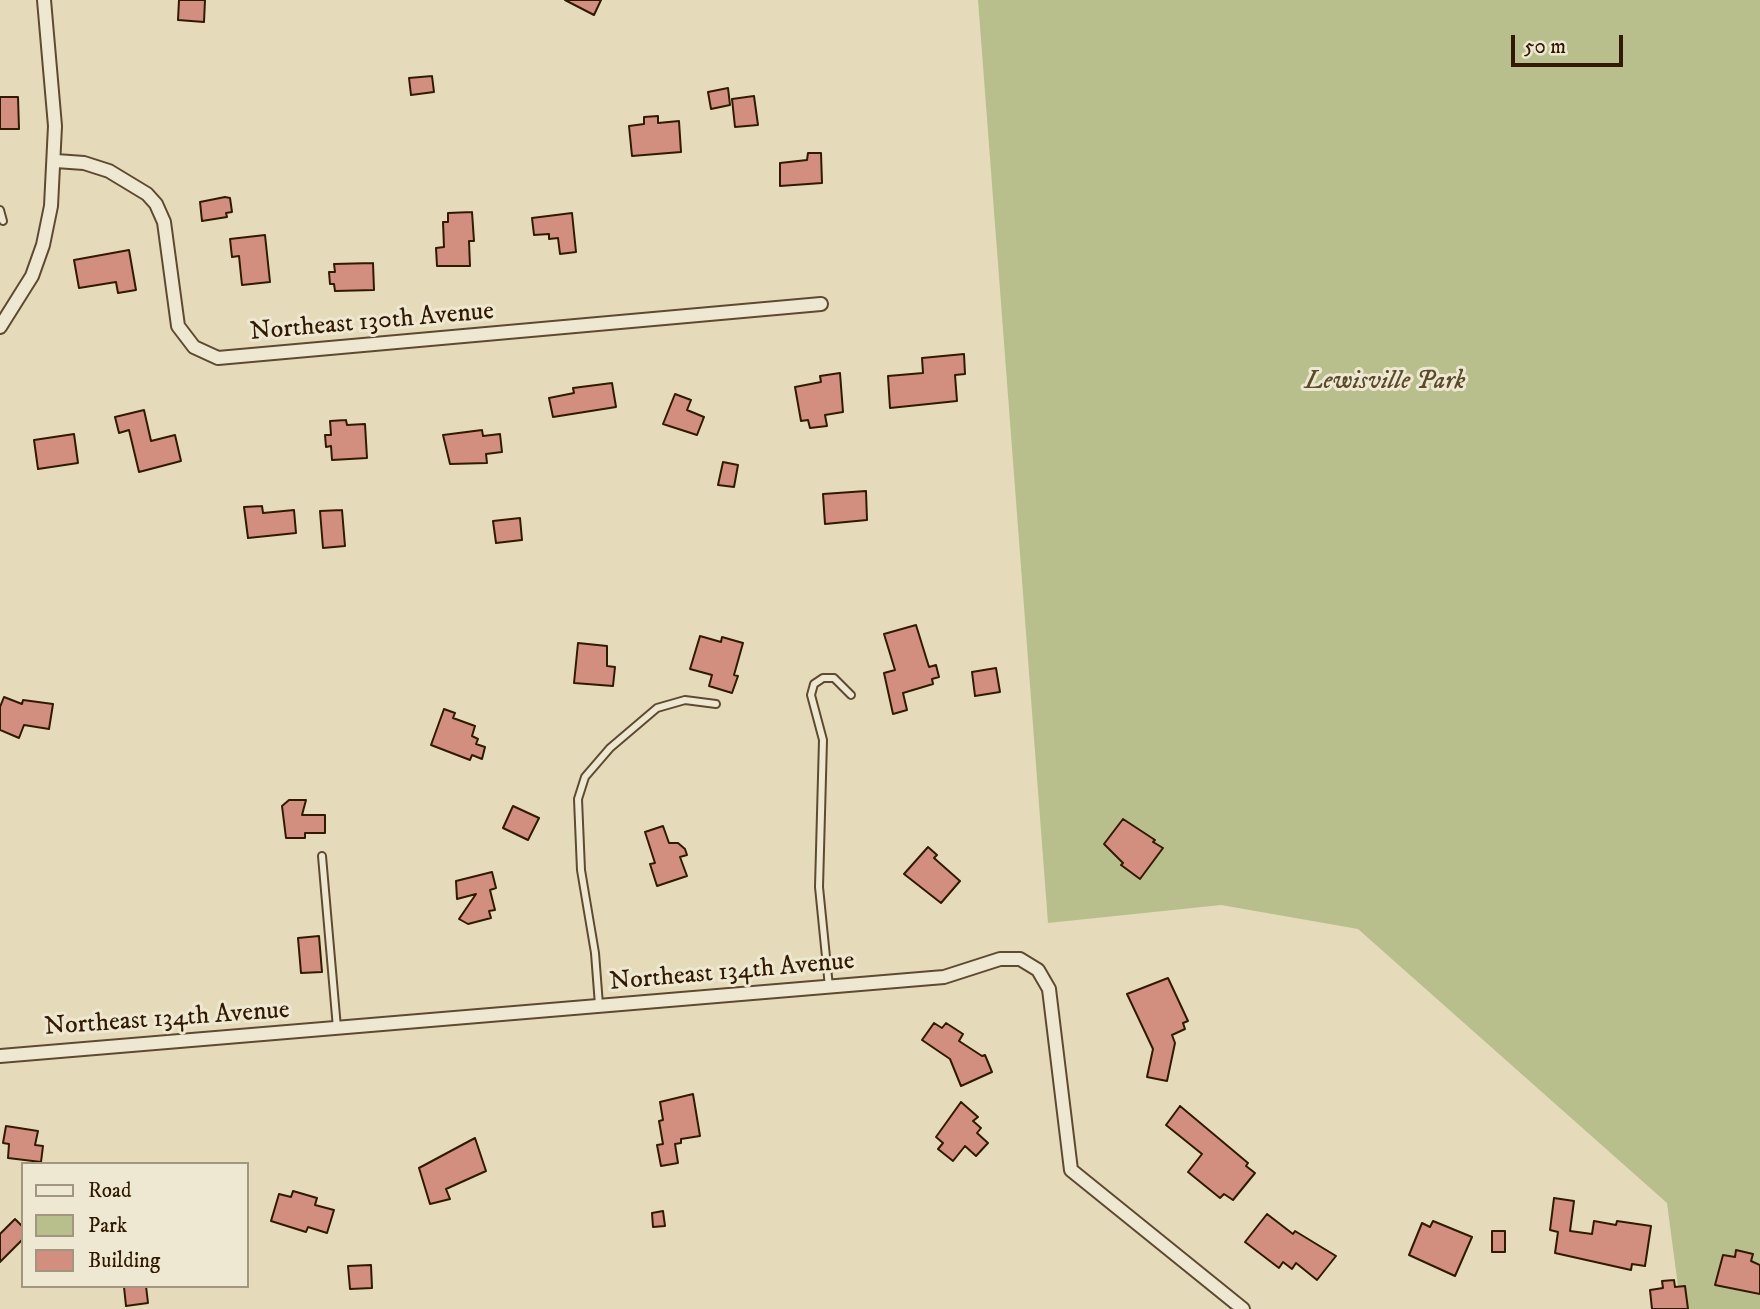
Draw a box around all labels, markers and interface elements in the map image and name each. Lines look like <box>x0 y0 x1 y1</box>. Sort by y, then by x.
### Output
scale bar <box>1515 21 1627 65</box>
text: 50 m <box>1524 34 1566 60</box>
street label: Northeast 130th Avenue <box>249 297 495 349</box>
park label: Lewisville Park <box>1305 367 1465 399</box>
street label: Northeast 134th Avenue <box>608 947 856 999</box>
street label: Northeast 134th Avenue <box>43 996 291 1044</box>
legend <box>21 1162 248 1288</box>
text: Road <box>88 1178 132 1204</box>
text: Park <box>88 1213 127 1239</box>
text: Building <box>88 1248 160 1274</box>

